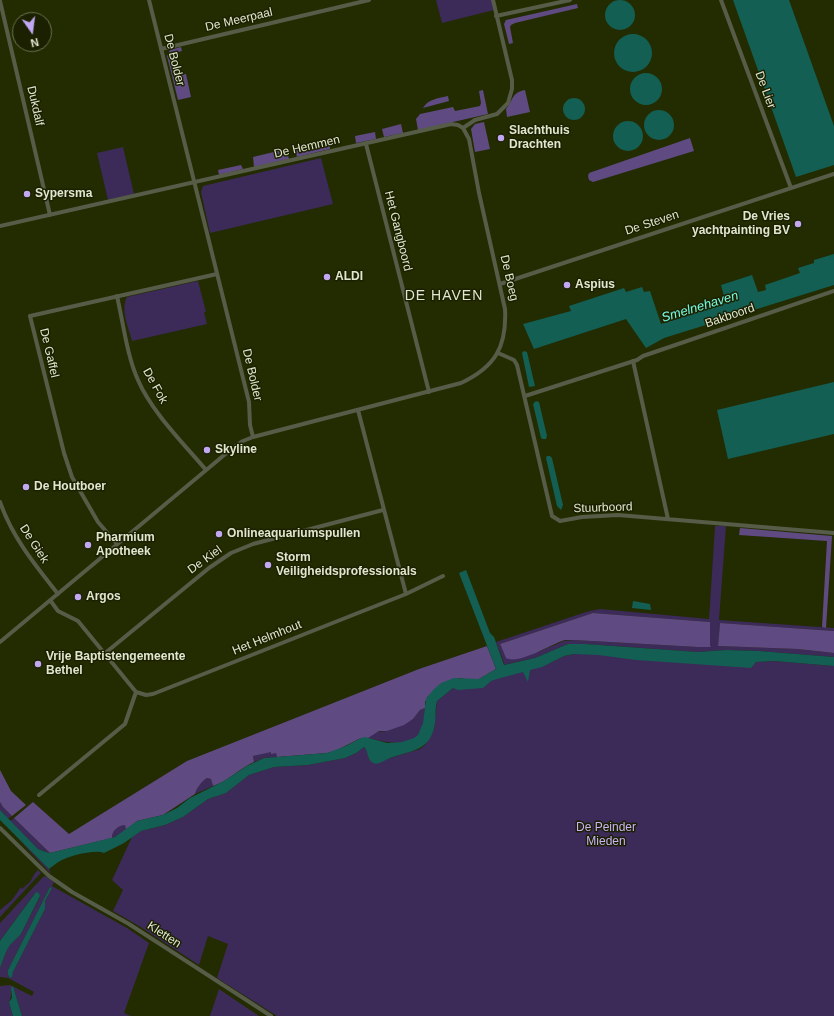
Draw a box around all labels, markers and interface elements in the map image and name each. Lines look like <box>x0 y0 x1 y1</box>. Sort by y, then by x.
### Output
street label: De Meerpaal <box>204 5 274 35</box>
north arrow <box>12 12 52 52</box>
street label: De Bolder <box>161 32 187 88</box>
text: N <box>29 36 40 49</box>
street label: De Lier <box>752 69 778 111</box>
street label: Dukdalf <box>23 85 47 127</box>
place label: Slachthuis Drachten <box>509 124 570 152</box>
street label: De Hemmen <box>273 132 341 162</box>
marker: Slachthuis Drachten <box>496 133 506 143</box>
place label: Sypersma <box>35 187 92 201</box>
marker: Sypersma <box>22 189 32 199</box>
street label: Het Gangboord <box>381 189 415 273</box>
street label: De Steven <box>623 207 681 239</box>
place label: De Vries yachtpainting BV <box>692 210 790 238</box>
marker: De Vries yachtpainting BV <box>793 219 803 229</box>
street label: De Boeg <box>497 254 521 302</box>
place label: ALDI <box>335 270 363 284</box>
marker: ALDI <box>322 272 332 282</box>
place label: Aspius <box>575 278 615 292</box>
marker: Aspius <box>562 280 572 290</box>
district label: DE HAVEN <box>405 288 483 304</box>
water label: Smelnehaven <box>660 288 740 326</box>
street label: Bakboord <box>703 301 757 331</box>
street label: De Gaffel <box>36 327 62 379</box>
street label: De Bolder <box>239 347 265 403</box>
street label: De Fok <box>139 366 171 406</box>
place label: Skyline <box>215 443 257 457</box>
marker: Skyline <box>202 445 212 455</box>
place label: De Houtboer <box>34 480 106 494</box>
marker: De Houtboer <box>21 482 31 492</box>
street label: Stuurboord <box>573 500 633 516</box>
street label: De Giek <box>16 522 52 566</box>
place label: Onlineaquariumspullen <box>227 527 360 541</box>
marker: Onlineaquariumspullen <box>214 529 224 539</box>
place label: Pharmium Apotheek <box>96 531 155 559</box>
marker: Pharmium Apotheek <box>83 540 93 550</box>
street label: De Kiel <box>185 543 225 577</box>
place label: Storm Veiligheidsprofessionals <box>276 551 417 579</box>
marker: Storm Veiligheidsprofessionals <box>263 560 273 570</box>
place label: Argos <box>86 590 121 604</box>
marker: Argos <box>73 592 83 602</box>
street label: Het Helmhout <box>230 618 304 658</box>
place label: Vrije Baptistengemeente Bethel <box>46 650 185 678</box>
marker: Vrije Baptistengemeente Bethel <box>33 659 43 669</box>
park label: De Peinder Mieden <box>576 821 636 849</box>
street label: Kletten <box>144 919 184 951</box>

